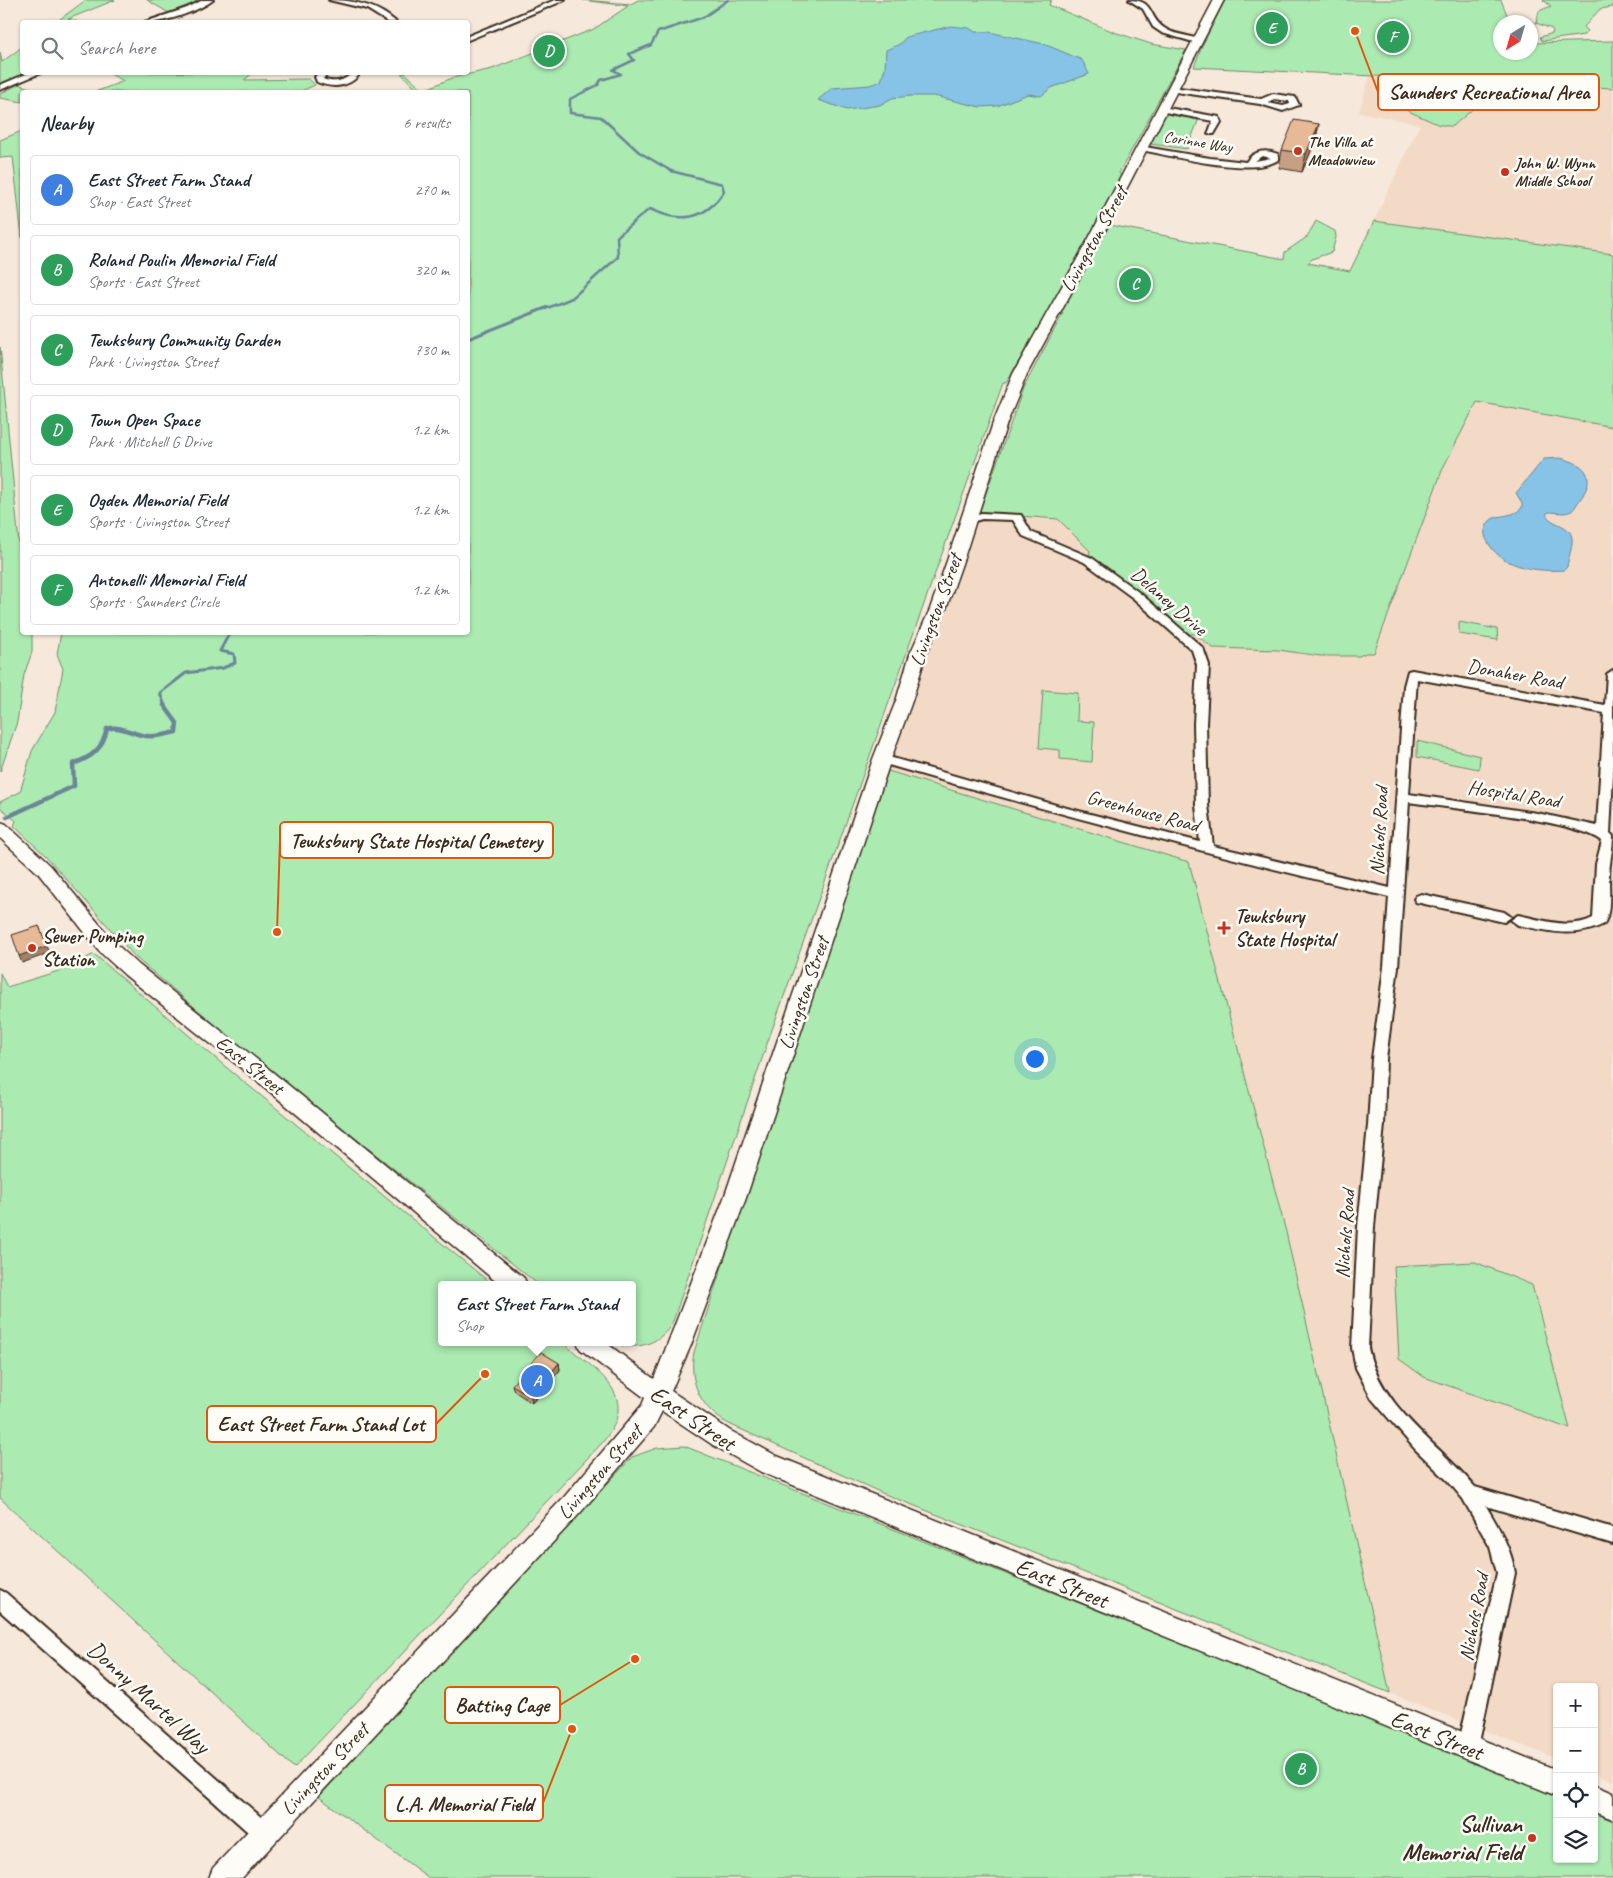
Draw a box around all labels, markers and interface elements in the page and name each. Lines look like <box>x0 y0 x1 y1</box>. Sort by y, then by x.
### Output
pin: E <box>1256 9 1288 47</box>
north arrow <box>1493 15 1538 60</box>
pin: F <box>1377 18 1409 56</box>
search box <box>20 20 470 75</box>
pin: D <box>533 32 565 70</box>
icon: search <box>38 34 66 62</box>
text: Search here <box>78 36 155 60</box>
callout: Saunders Recreational Area <box>1378 74 1599 110</box>
text: Saunders Recreational Area <box>1388 79 1591 105</box>
text: Nearby <box>40 110 93 136</box>
text: 6 results <box>403 113 450 133</box>
street label: Corinne Way <box>1162 127 1235 158</box>
place label: The Villa at Meadowview <box>1308 132 1376 170</box>
marker: The Villa at Meadowview <box>1292 145 1304 157</box>
place label: John W. Wynn Middle School <box>1514 153 1597 191</box>
marker: John W. Wynn Middle School <box>1499 166 1511 178</box>
text: East Street Farm Stand <box>88 168 249 192</box>
street label: Livingston Street <box>1055 179 1135 296</box>
text: A <box>53 180 61 200</box>
text: 270 m <box>415 180 449 200</box>
text: Shop · East Street <box>88 192 191 212</box>
text: Roland Poulin Memorial Field <box>88 248 275 272</box>
text: B <box>53 260 61 280</box>
text: 320 m <box>415 260 449 280</box>
pin: C <box>1119 265 1151 303</box>
text: Sports · East Street <box>88 272 199 292</box>
text: Tewksbury Community Garden <box>88 328 280 352</box>
text: C <box>53 340 61 360</box>
text: 730 m <box>415 340 449 360</box>
text: Park · Livingston Street <box>88 352 218 372</box>
text: Town Open Space <box>88 408 199 432</box>
text: D <box>52 420 62 440</box>
text: 1.2 km <box>412 420 449 440</box>
text: Park · Mitchell G Drive <box>88 432 212 452</box>
text: Ogden Memorial Field <box>88 488 227 512</box>
text: E <box>53 500 61 520</box>
text: 1.2 km <box>412 500 449 520</box>
text: Sports · Livingston Street <box>88 512 228 532</box>
street label: Livingston Street <box>904 548 969 669</box>
street label: Delaney Drive <box>1126 561 1213 642</box>
text: Antonelli Memorial Field <box>88 568 244 592</box>
text: F <box>53 580 61 600</box>
text: 1.2 km <box>412 580 449 600</box>
text: Sports · Saunders Circle <box>88 592 219 612</box>
street label: Donaher Road <box>1465 653 1568 695</box>
street label: Hospital Road <box>1466 774 1565 814</box>
street label: Nichols Road <box>1364 783 1394 876</box>
street label: Greenhouse Road <box>1084 784 1205 839</box>
callout: Tewksbury State Hospital Cemetery <box>280 822 553 858</box>
text: Tewksbury State Hospital Cemetery <box>290 828 544 854</box>
place label: Tewksbury State Hospital <box>1235 904 1338 952</box>
marker: Tewksbury State Hospital <box>1217 921 1231 935</box>
place label: Sewer Pumping Station <box>42 924 145 972</box>
street label: Livingston Street <box>773 930 836 1052</box>
marker: Sewer Pumping Station <box>26 942 38 954</box>
street label: East Street <box>211 1030 291 1102</box>
your location <box>1022 1046 1048 1072</box>
street label: Nichols Road <box>1329 1186 1361 1279</box>
popup <box>438 1281 636 1346</box>
text: East Street Farm Stand <box>456 1292 618 1316</box>
text: Shop <box>456 1316 484 1336</box>
pin: A <box>521 1362 553 1400</box>
street label: East Street <box>644 1378 743 1459</box>
callout: East Street Farm Stand Lot <box>207 1406 436 1442</box>
text: East Street Farm Stand Lot <box>218 1411 427 1437</box>
street label: Livingston Street <box>552 1417 650 1524</box>
street label: East Street <box>1011 1551 1114 1616</box>
street label: Nichols Road <box>1453 1568 1495 1663</box>
street label: Donny Martel Way <box>81 1634 218 1761</box>
map controls <box>1553 1683 1598 1863</box>
button: + <box>1553 1683 1598 1728</box>
callout: Batting Cage <box>445 1687 560 1723</box>
text: Batting Cage <box>455 1692 551 1718</box>
street label: East Street <box>1386 1703 1489 1768</box>
street label: Livingston Street <box>276 1715 376 1820</box>
button: − <box>1553 1728 1598 1773</box>
pin: B <box>1285 1750 1317 1788</box>
button: locate <box>1553 1773 1598 1818</box>
callout: L.A. Memorial Field <box>385 1785 543 1821</box>
text: L.A. Memorial Field <box>395 1791 537 1817</box>
place label: Sullivan Memorial Field <box>1402 1809 1526 1867</box>
button: layers <box>1553 1818 1598 1863</box>
marker: Sullivan Memorial Field <box>1526 1832 1538 1844</box>

